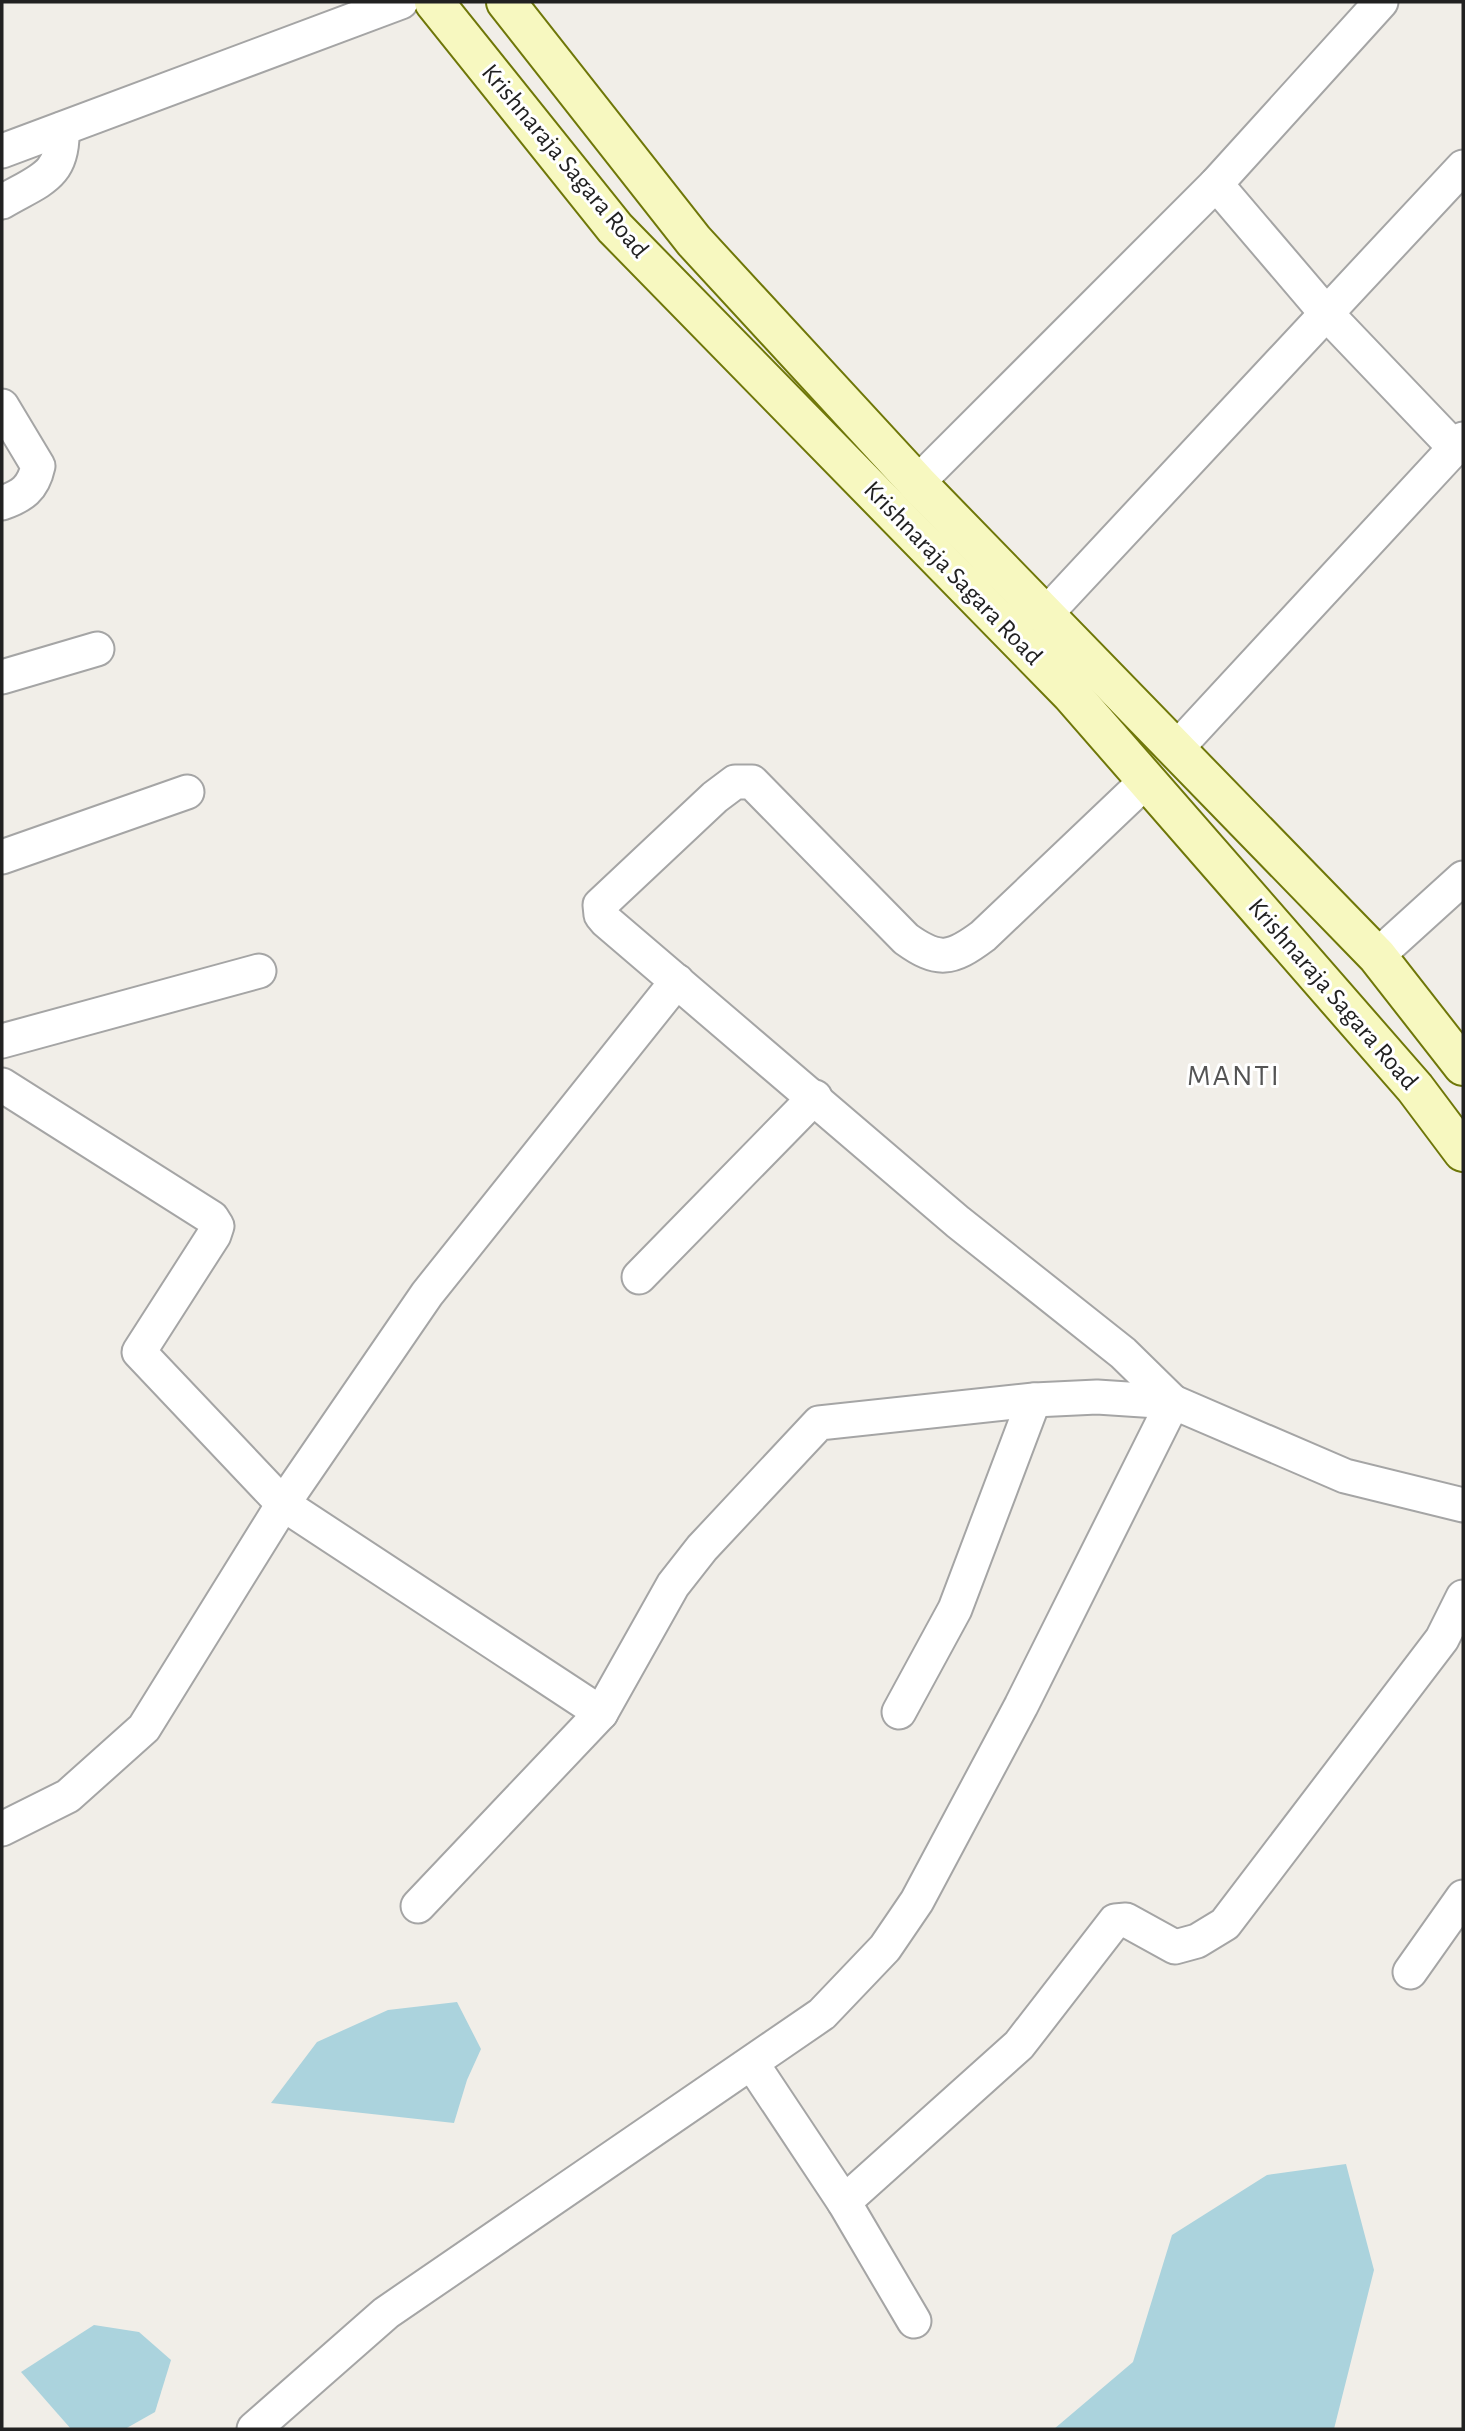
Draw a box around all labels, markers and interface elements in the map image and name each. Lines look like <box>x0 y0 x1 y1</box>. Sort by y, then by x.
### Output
street label: Krishnaraja Sagara Road <box>477 59 653 263</box>
street label: Krishnaraja Sagara Road <box>859 476 1047 670</box>
street label: Krishnaraja Sagara Road <box>1243 893 1423 1095</box>
district label: MANTI <box>1187 1061 1281 1091</box>

